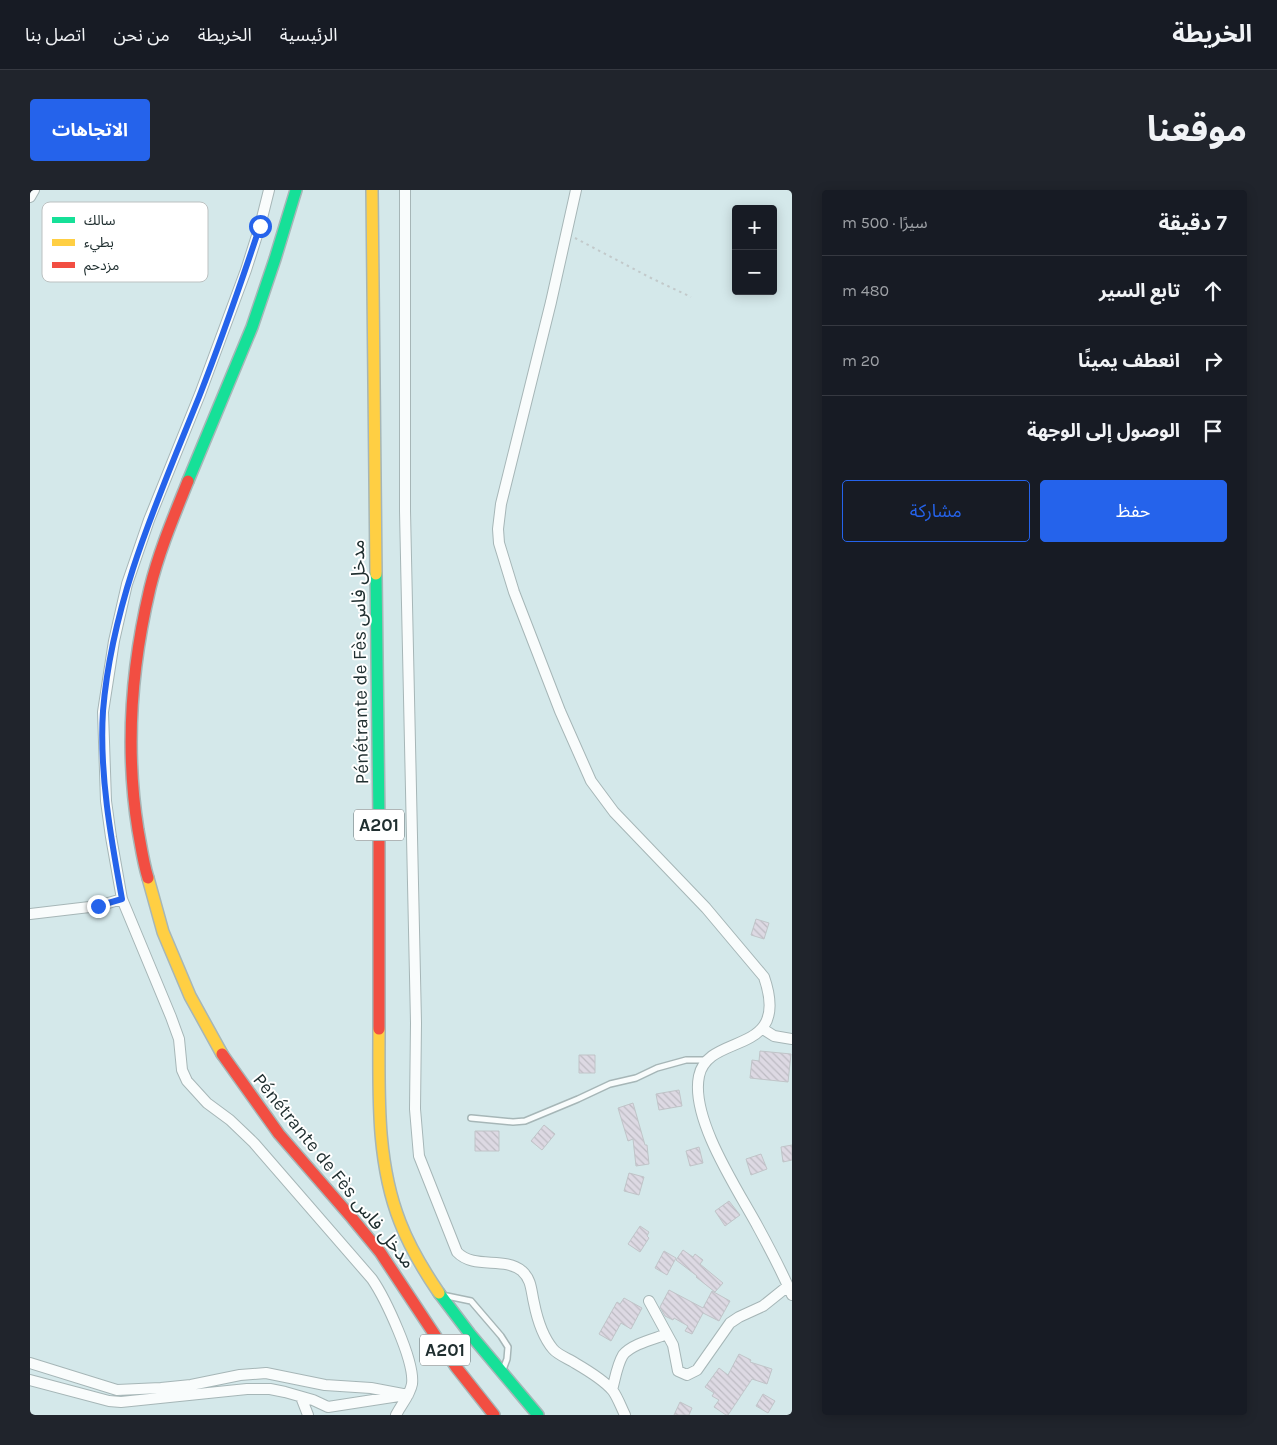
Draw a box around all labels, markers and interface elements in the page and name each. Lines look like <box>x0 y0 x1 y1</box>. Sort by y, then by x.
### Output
text: الخريطة <box>1172 20 1252 48</box>
text: اتصل بنا <box>25 24 85 46</box>
text: من نحن <box>113 24 170 46</box>
text: الخريطة <box>198 24 252 46</box>
text: الرئيسية <box>280 24 338 46</box>
button: الاتجاهات <box>30 99 150 161</box>
text: موقعنا <box>1147 109 1247 150</box>
legend <box>42 202 208 282</box>
map controls <box>732 205 777 295</box>
button: + <box>732 205 777 250</box>
text: 7 دقيقة <box>1158 211 1227 235</box>
text: سالك <box>84 212 116 229</box>
text: سيرًا · 500 m <box>842 213 928 232</box>
route start <box>249 215 272 238</box>
text: بطيء <box>84 234 114 253</box>
button: − <box>732 250 777 295</box>
text: مزدحم <box>84 257 119 276</box>
icon: ahead <box>1199 277 1227 305</box>
text: تابع السير <box>1099 280 1180 302</box>
text: 480 m <box>842 281 889 300</box>
icon: right <box>1199 347 1227 375</box>
text: انعطف يمينًا <box>1078 350 1180 372</box>
text: 20 m <box>842 351 880 370</box>
icon: arrive <box>1199 417 1227 445</box>
text: الوصول إلى الوجهة <box>1027 420 1180 442</box>
button: مشاركة <box>842 480 1030 542</box>
button: حفظ <box>1040 480 1227 542</box>
street label: Pénétrante de Fès مدخل فاس <box>347 539 373 785</box>
road number: A201 <box>354 810 404 840</box>
route end <box>87 895 110 918</box>
street label: Pénétrante de Fès مدخل فاس <box>248 1069 420 1273</box>
road number: A201 <box>420 1334 470 1366</box>

